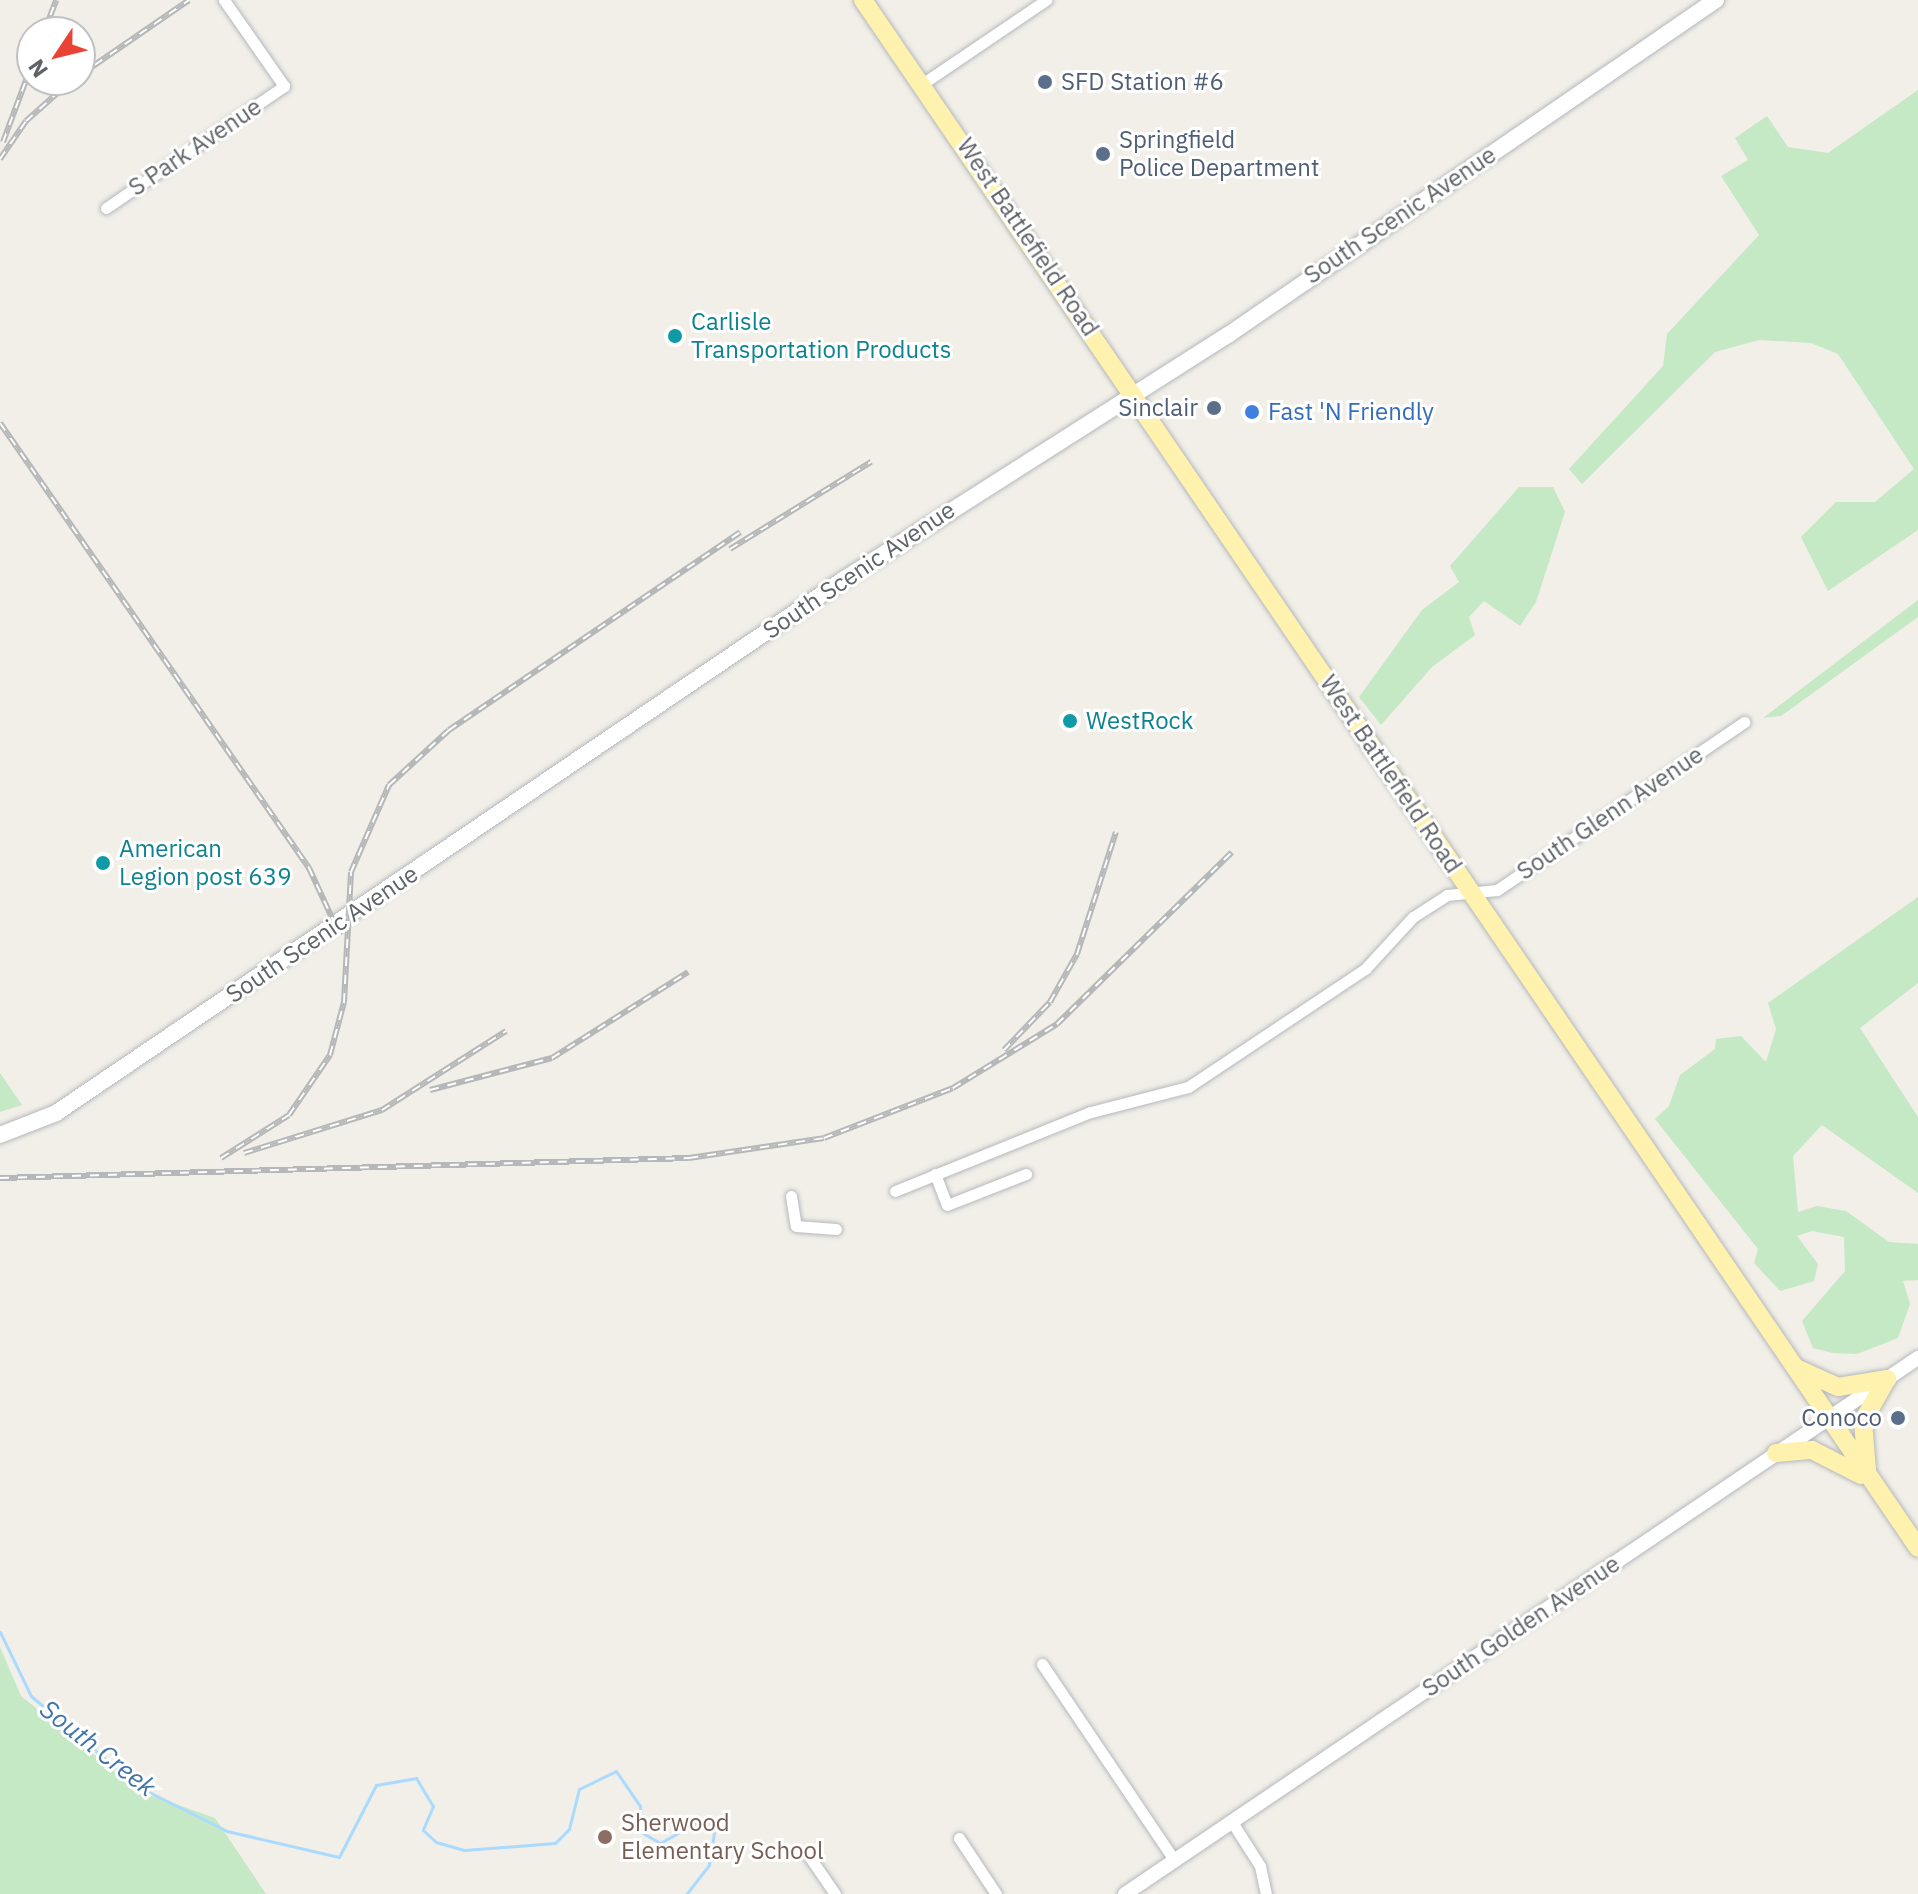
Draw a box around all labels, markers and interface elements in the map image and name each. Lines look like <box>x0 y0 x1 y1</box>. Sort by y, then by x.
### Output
north arrow <box>16 16 96 96</box>
text: N <box>21 54 54 84</box>
place label: SFD Station #6 <box>1061 68 1224 96</box>
marker: SFD Station #6 <box>1036 73 1054 91</box>
street label: S Park Avenue <box>123 92 267 202</box>
place label: Springfield Police Department <box>1119 126 1319 182</box>
street label: West Battlefield Road <box>951 132 1105 342</box>
street label: South Scenic Avenue <box>1299 140 1501 290</box>
marker: Springfield Police Department <box>1094 145 1112 163</box>
place label: Carlisle Transportation Products <box>691 308 951 364</box>
marker: Carlisle Transportation Products <box>666 327 684 345</box>
place label: Sinclair <box>1118 394 1198 422</box>
place label: Fast 'N Friendly <box>1268 398 1434 426</box>
marker: Sinclair <box>1205 399 1223 417</box>
marker: Fast 'N Friendly <box>1243 403 1261 421</box>
street label: South Scenic Avenue <box>758 495 960 645</box>
street label: West Battlefield Road <box>1314 669 1468 879</box>
place label: WestRock <box>1086 707 1193 735</box>
marker: WestRock <box>1061 712 1079 730</box>
street label: South Glenn Avenue <box>1512 740 1708 886</box>
place label: American Legion post 639 <box>119 835 292 891</box>
marker: American Legion post 639 <box>94 854 112 872</box>
street label: South Scenic Avenue <box>221 859 423 1009</box>
place label: Conoco <box>1801 1404 1882 1432</box>
marker: Conoco <box>1889 1409 1907 1427</box>
street label: South Golden Avenue <box>1417 1549 1625 1703</box>
water label: South Creek <box>34 1693 162 1803</box>
place label: Sherwood Elementary School <box>621 1809 823 1865</box>
marker: Sherwood Elementary School <box>596 1828 614 1846</box>

